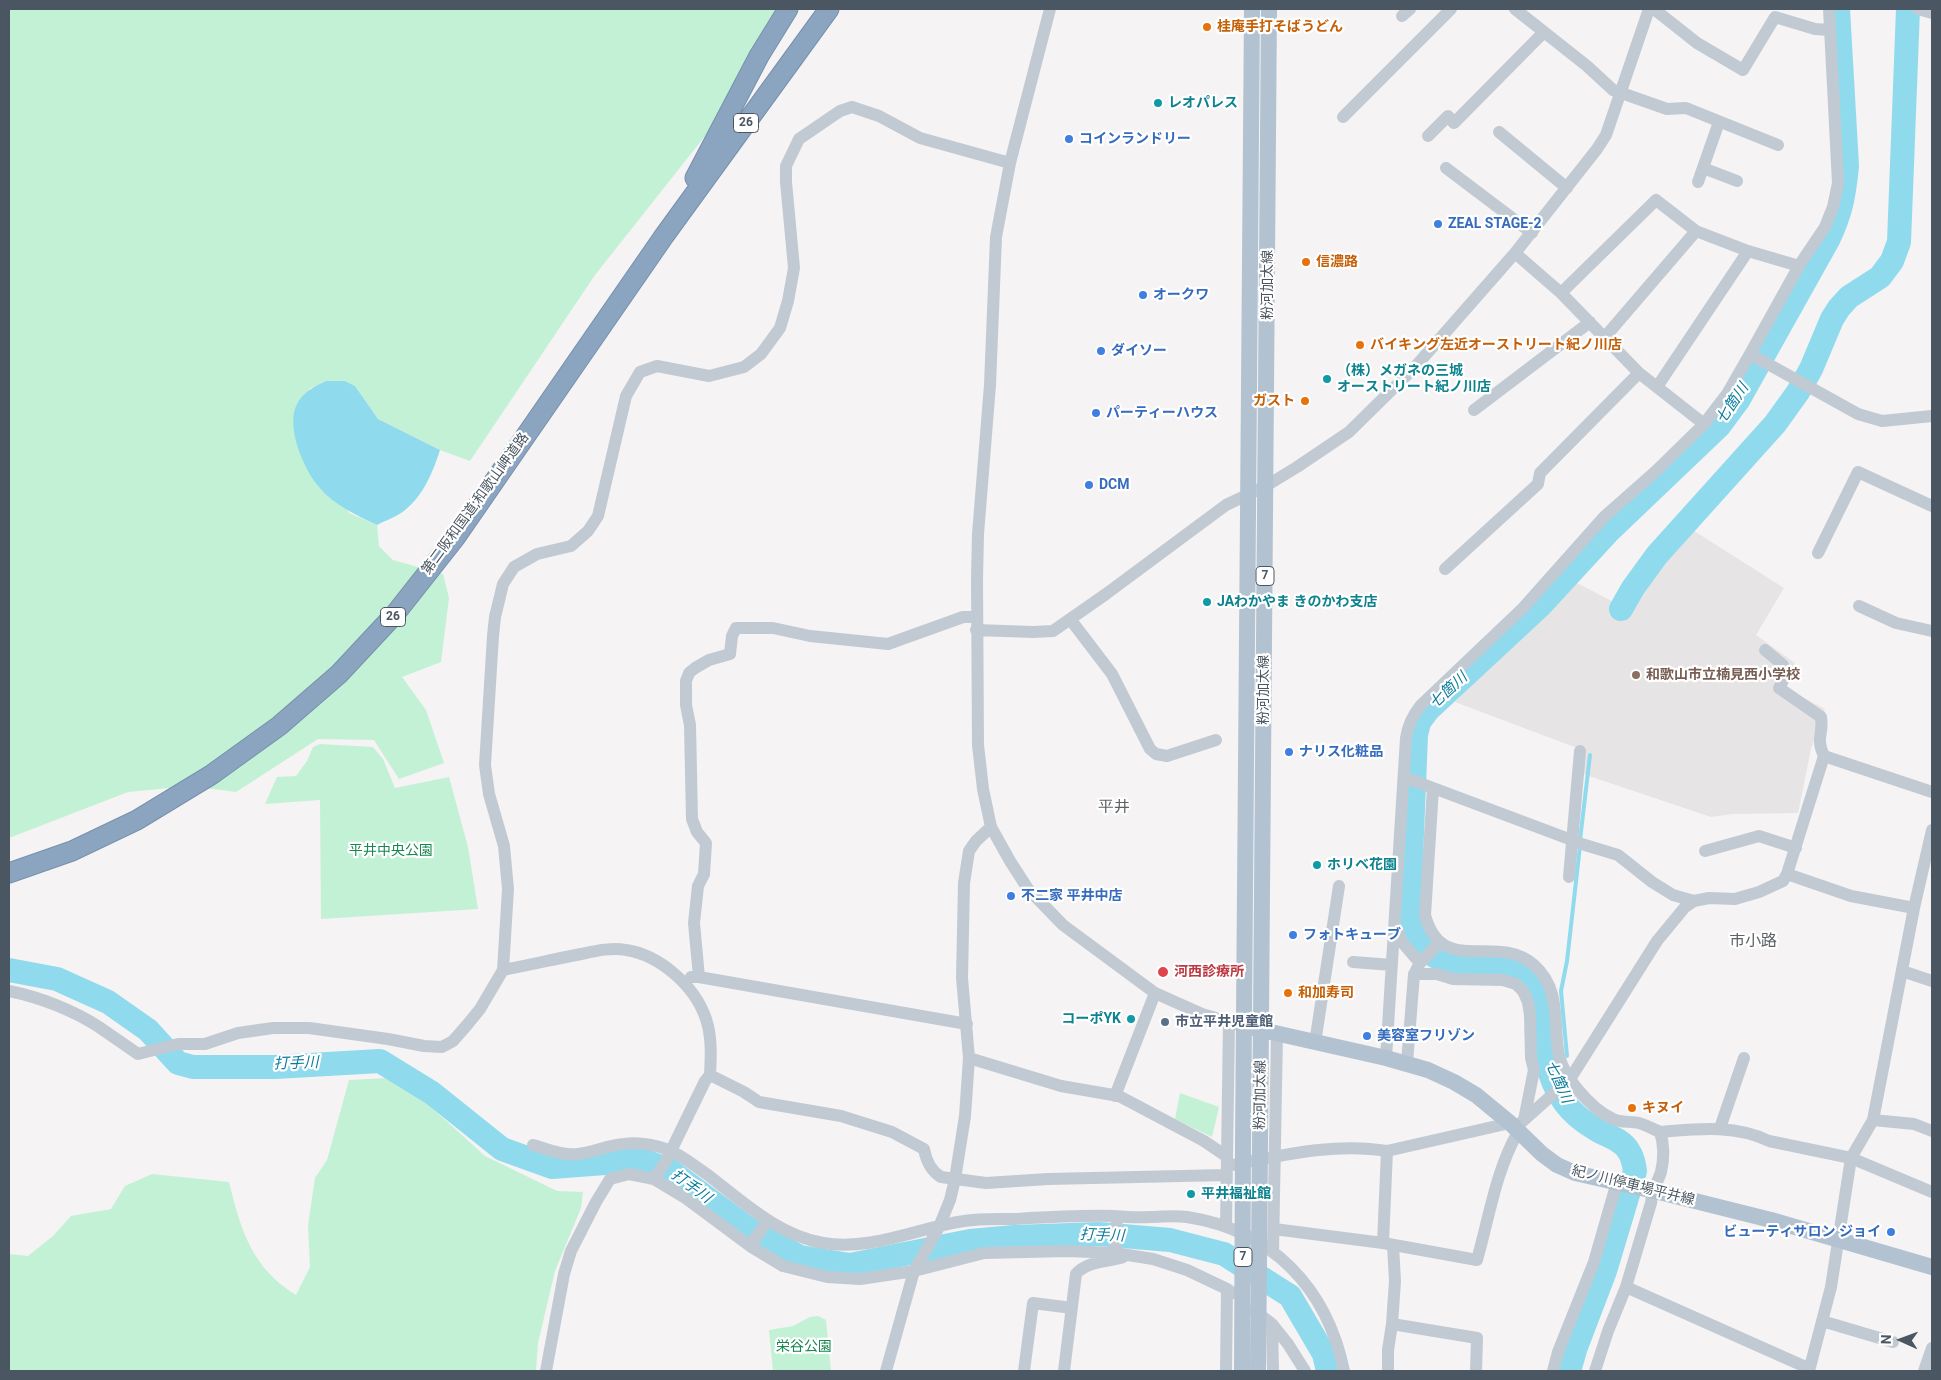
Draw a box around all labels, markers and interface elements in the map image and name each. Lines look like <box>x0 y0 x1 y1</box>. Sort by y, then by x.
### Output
place label: 桂庵手打そばうどん <box>1217 19 1343 35</box>
marker: 桂庵手打そばうどん <box>1201 21 1213 33</box>
place label: レオパレス <box>1168 95 1238 111</box>
marker: レオパレス <box>1152 97 1164 109</box>
road number: 26 <box>734 114 758 132</box>
place label: コインランドリー <box>1079 131 1191 147</box>
marker: コインランドリー <box>1063 133 1075 145</box>
place label: ZEAL STAGE-2 <box>1448 216 1542 232</box>
marker: ZEAL STAGE-2 <box>1432 218 1444 230</box>
street label: 粉河加太線 <box>1260 250 1276 320</box>
place label: 信濃路 <box>1316 254 1358 270</box>
marker: 信濃路 <box>1300 256 1312 268</box>
place label: オークワ <box>1153 287 1209 303</box>
marker: オークワ <box>1137 289 1149 301</box>
place label: バイキング左近オーストリート紀ノ川店 <box>1370 337 1622 353</box>
marker: バイキング左近オーストリート紀ノ川店 <box>1354 339 1366 351</box>
place label: ダイソー <box>1111 343 1167 359</box>
marker: ダイソー <box>1095 345 1107 357</box>
place label: （株）メガネの三城 オーストリート紀ノ川店 <box>1337 363 1491 396</box>
marker: （株）メガネの三城 オーストリート紀ノ川店 <box>1321 373 1333 385</box>
water label: 七箇川 <box>1713 380 1753 428</box>
place label: ガスト <box>1253 393 1295 409</box>
marker: ガスト <box>1299 395 1311 407</box>
place label: パーティーハウス <box>1106 405 1218 421</box>
marker: パーティーハウス <box>1090 407 1102 419</box>
street label: 第二阪和国道;和歌山岬道路 <box>419 430 533 578</box>
place label: DCM <box>1099 477 1130 493</box>
marker: DCM <box>1083 479 1095 491</box>
road number: 7 <box>1256 566 1274 586</box>
place label: JAわかやま きのかわ支店 <box>1217 594 1378 610</box>
marker: JAわかやま きのかわ支店 <box>1201 596 1213 608</box>
road number: 26 <box>380 608 406 626</box>
street label: 粉河加太線 <box>1256 655 1272 725</box>
place label: 和歌山市立楠見西小学校 <box>1646 667 1800 683</box>
water label: 七箇川 <box>1426 669 1472 713</box>
marker: 和歌山市立楠見西小学校 <box>1630 669 1642 681</box>
place label: ナリス化粧品 <box>1299 744 1383 760</box>
marker: ナリス化粧品 <box>1283 746 1295 758</box>
district label: 平井 <box>1098 798 1130 818</box>
park label: 平井中央公園 <box>349 843 433 859</box>
place label: ホリベ花園 <box>1327 857 1397 873</box>
marker: ホリベ花園 <box>1311 859 1323 871</box>
place label: 不二家 平井中店 <box>1021 888 1122 904</box>
marker: 不二家 平井中店 <box>1005 890 1017 902</box>
place label: フォトキューブ <box>1303 927 1401 943</box>
marker: フォトキューブ <box>1287 929 1299 941</box>
district label: 市小路 <box>1729 932 1777 952</box>
place label: 河西診療所 <box>1174 964 1244 980</box>
marker: 河西診療所 <box>1156 965 1170 979</box>
place label: 和加寿司 <box>1298 985 1354 1001</box>
marker: 和加寿司 <box>1282 987 1294 999</box>
place label: コーポYK <box>1061 1011 1121 1027</box>
marker: コーポYK <box>1125 1013 1137 1025</box>
place label: 市立平井児童館 <box>1175 1014 1273 1030</box>
marker: 市立平井児童館 <box>1159 1016 1171 1028</box>
place label: 美容室フリゾン <box>1377 1028 1475 1044</box>
marker: 美容室フリゾン <box>1361 1030 1373 1042</box>
water label: 打手川 <box>273 1054 319 1074</box>
water label: 七箇川 <box>1541 1058 1575 1106</box>
street label: 粉河加太線 <box>1252 1060 1270 1130</box>
place label: キヌイ <box>1642 1100 1684 1116</box>
marker: キヌイ <box>1626 1102 1638 1114</box>
street label: 紀ノ川停車場平井線 <box>1570 1163 1696 1209</box>
water label: 打手川 <box>668 1166 714 1208</box>
place label: 平井福祉館 <box>1201 1186 1271 1202</box>
marker: 平井福祉館 <box>1185 1188 1197 1200</box>
place label: ビューティサロン ジョイ <box>1724 1224 1881 1240</box>
water label: 打手川 <box>1079 1226 1125 1246</box>
marker: ビューティサロン ジョイ <box>1885 1226 1897 1238</box>
road number: 7 <box>1234 1248 1252 1266</box>
north arrow <box>1876 1315 1926 1365</box>
text: N <box>1878 1334 1894 1345</box>
park label: 栄谷公園 <box>776 1339 832 1355</box>

